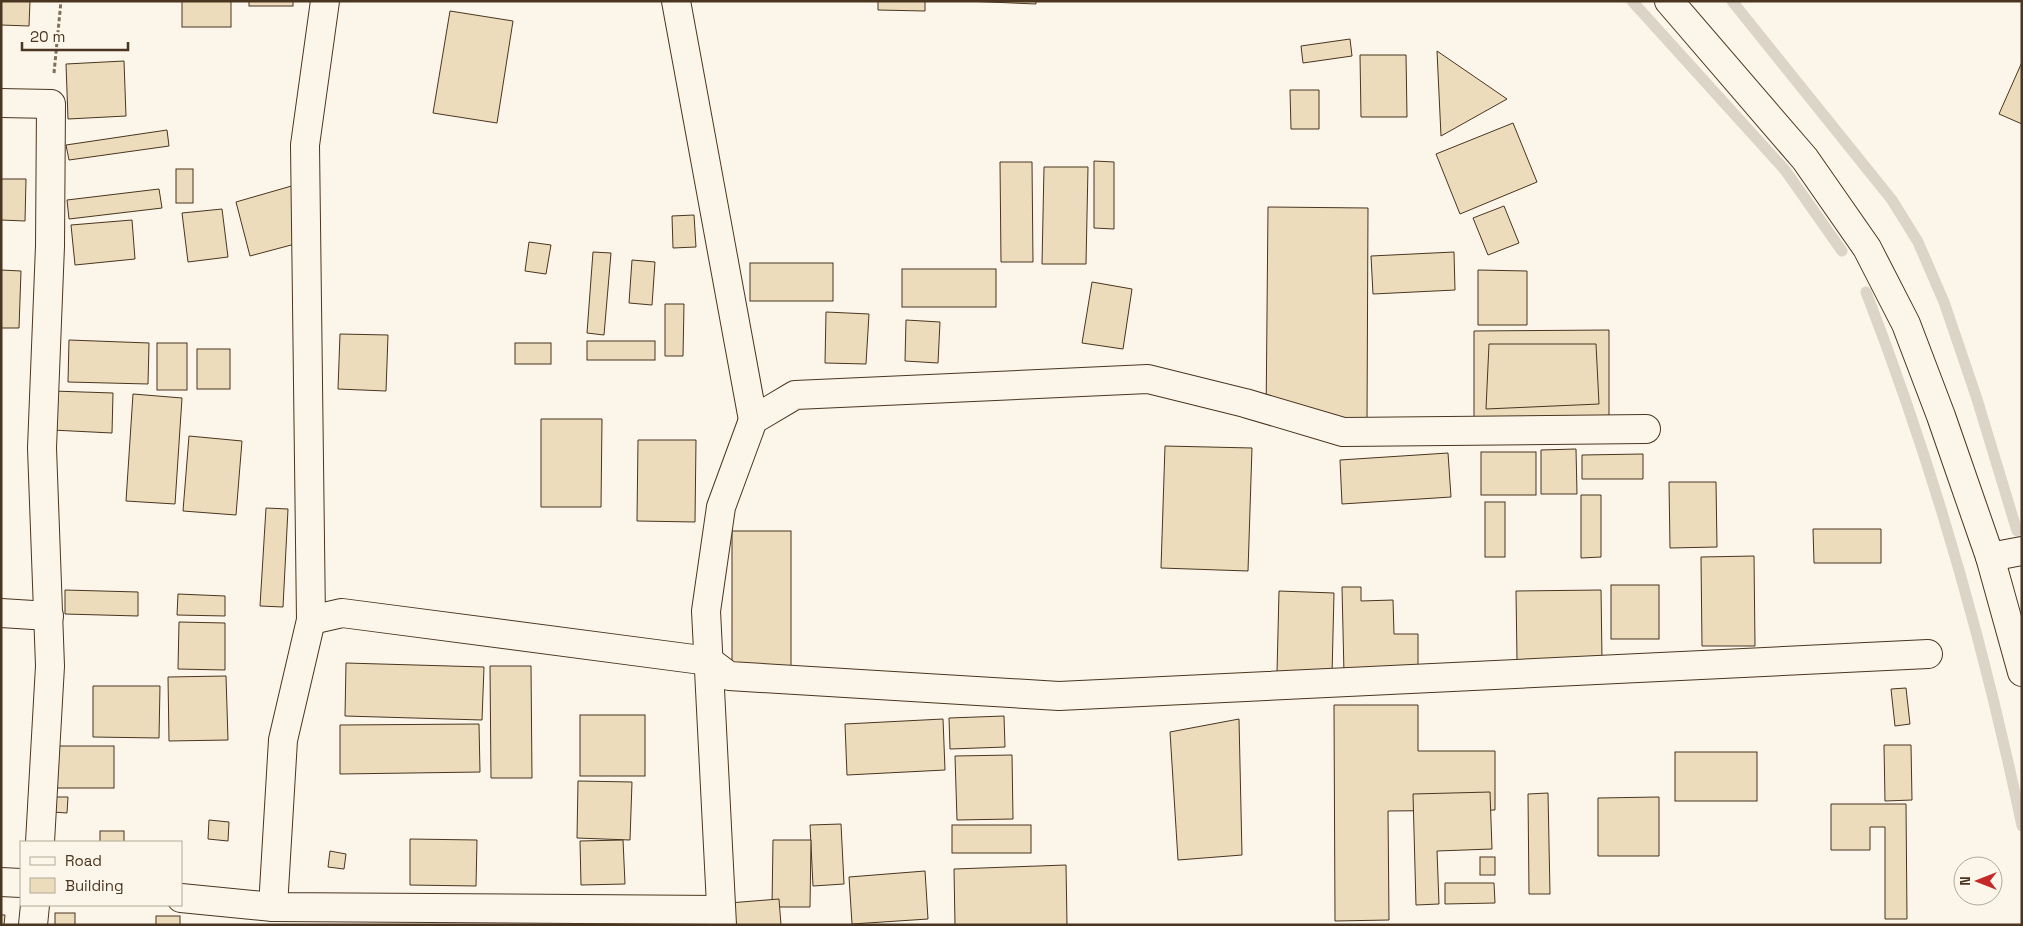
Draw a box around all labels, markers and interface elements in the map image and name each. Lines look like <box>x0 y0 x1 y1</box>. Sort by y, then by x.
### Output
scale bar <box>22 20 129 52</box>
text: 20 m <box>30 27 65 46</box>
legend <box>20 841 182 906</box>
text: Road <box>65 851 102 870</box>
north arrow <box>1953 856 2003 906</box>
text: Building <box>65 876 124 895</box>
text: N <box>1956 876 1974 886</box>

